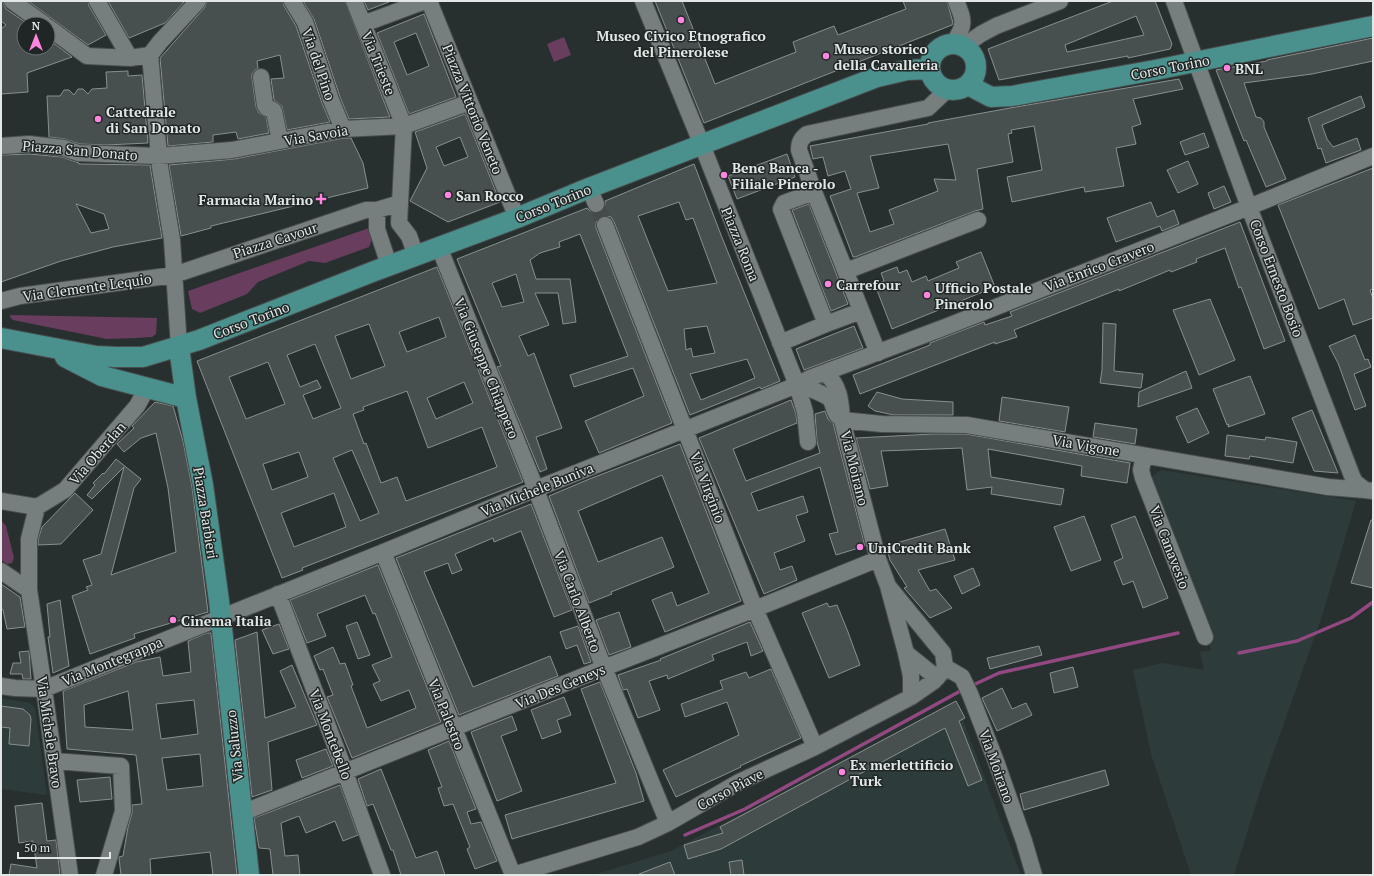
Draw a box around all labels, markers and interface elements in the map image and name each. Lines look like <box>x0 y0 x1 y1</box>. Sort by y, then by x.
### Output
marker: Museo Civico Etnografico del Pinerolese <box>676 15 686 25</box>
north arrow <box>16 16 56 56</box>
text: N <box>32 19 41 33</box>
street label: Via del Pino <box>298 25 340 103</box>
place label: Museo Civico Etnografico del Pinerolese <box>596 26 766 61</box>
street label: Via Trieste <box>358 28 400 98</box>
place label: Museo storico della Cavalleria <box>834 39 939 74</box>
street label: Piazza Vittorio Veneto <box>438 41 508 177</box>
street label: Corso Torino <box>1129 50 1211 84</box>
marker: Museo storico della Cavalleria <box>821 51 831 61</box>
place label: BNL <box>1235 59 1263 78</box>
marker: BNL <box>1222 63 1232 73</box>
place label: Cattedrale di San Donato <box>106 102 201 137</box>
marker: Cattedrale di San Donato <box>93 114 103 124</box>
street label: Via Savoia <box>282 120 350 150</box>
street label: Piazza San Donato <box>22 135 139 165</box>
place label: Bene Banca - Filiale Pinerolo <box>732 158 835 193</box>
marker: Bene Banca - Filiale Pinerolo <box>719 170 729 180</box>
street label: Corso Torino <box>512 179 594 227</box>
place label: San Rocco <box>456 186 524 205</box>
place label: Farmacia Marino <box>199 190 313 209</box>
marker: San Rocco <box>443 190 453 200</box>
marker: Farmacia Marino <box>316 194 326 204</box>
street label: Piazza Roma <box>717 204 765 284</box>
street label: Corso Ernesto Bosio <box>1246 216 1308 340</box>
street label: Piazza Cavour <box>230 217 320 263</box>
street label: Via Enrico Cravero <box>1041 236 1157 296</box>
street label: Via Clemente Lequio <box>21 269 153 305</box>
place label: Carrefour <box>836 275 901 294</box>
place label: Ufficio Postale Pinerolo <box>935 278 1032 313</box>
marker: Carrefour <box>823 279 833 289</box>
marker: Ufficio Postale Pinerolo <box>922 290 932 300</box>
street label: Via Giuseppe Chiappero <box>450 295 524 441</box>
street label: Corso Torino <box>210 297 292 343</box>
street label: Via Oberdan <box>64 417 130 489</box>
street label: Via Moirano <box>836 428 874 508</box>
street label: Via Vigone <box>1051 430 1121 460</box>
street label: Via Virginio <box>686 449 730 526</box>
street label: Via Michele Buniva <box>478 458 596 520</box>
street label: Piazza Barbieri <box>189 466 223 560</box>
street label: Via Canavesio <box>1145 503 1195 592</box>
place label: UniCredit Bank <box>868 538 972 557</box>
marker: UniCredit Bank <box>855 542 865 552</box>
street label: Via Carlo Alberto <box>550 547 606 655</box>
place label: Cinema Italia <box>181 611 272 630</box>
marker: Cinema Italia <box>168 615 178 625</box>
street label: Via Montegrappa <box>59 632 165 690</box>
street label: Via Des Geneys <box>512 659 608 713</box>
street label: Via Michele Bravo <box>33 675 67 789</box>
street label: Via Palestro <box>424 676 470 753</box>
street label: Via Montebello <box>305 686 357 782</box>
street label: Via Saluzzo <box>221 709 247 783</box>
street label: Via Moirano <box>975 727 1019 806</box>
place label: Ex merlettificio Turk <box>850 755 953 790</box>
street label: Corso Piave <box>694 764 766 814</box>
marker: Ex merlettificio Turk <box>837 767 847 777</box>
scale bar <box>18 834 110 860</box>
text: 50 m <box>24 840 51 855</box>

